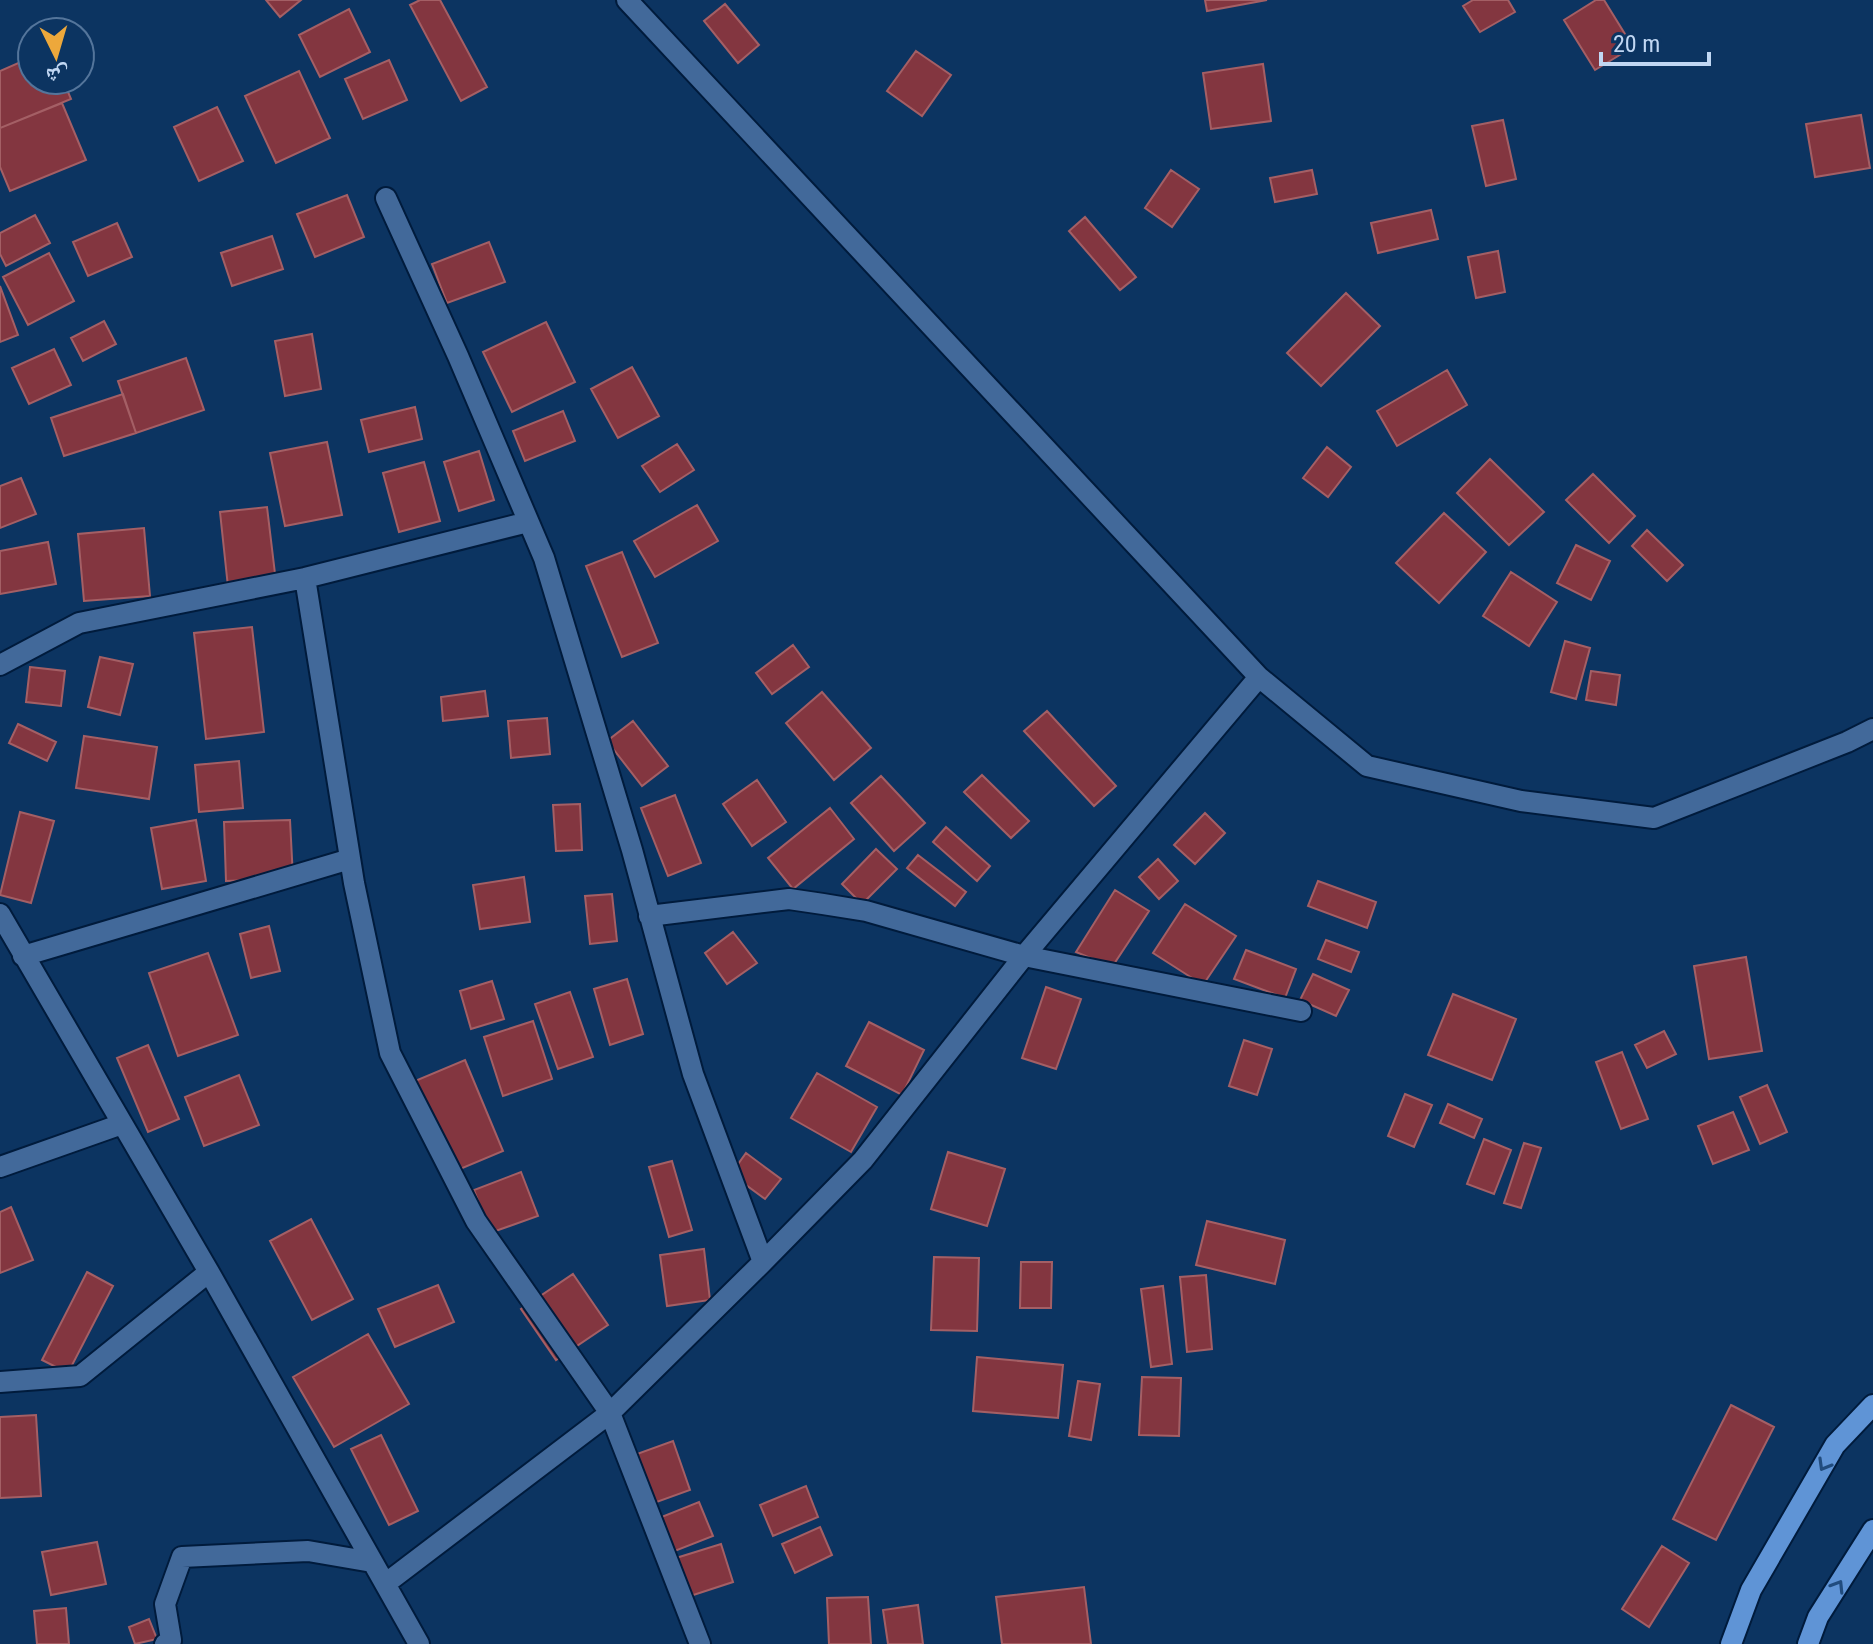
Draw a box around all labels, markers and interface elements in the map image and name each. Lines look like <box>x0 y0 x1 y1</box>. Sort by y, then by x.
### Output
north arrow <box>16 16 96 96</box>
scale bar <box>1601 16 1709 66</box>
text: 20 m <box>1613 30 1660 58</box>
text: ش <box>45 61 70 89</box>
one-way arrow <box>1818 1456 1834 1471</box>
one-way arrow <box>1828 1580 1843 1595</box>

